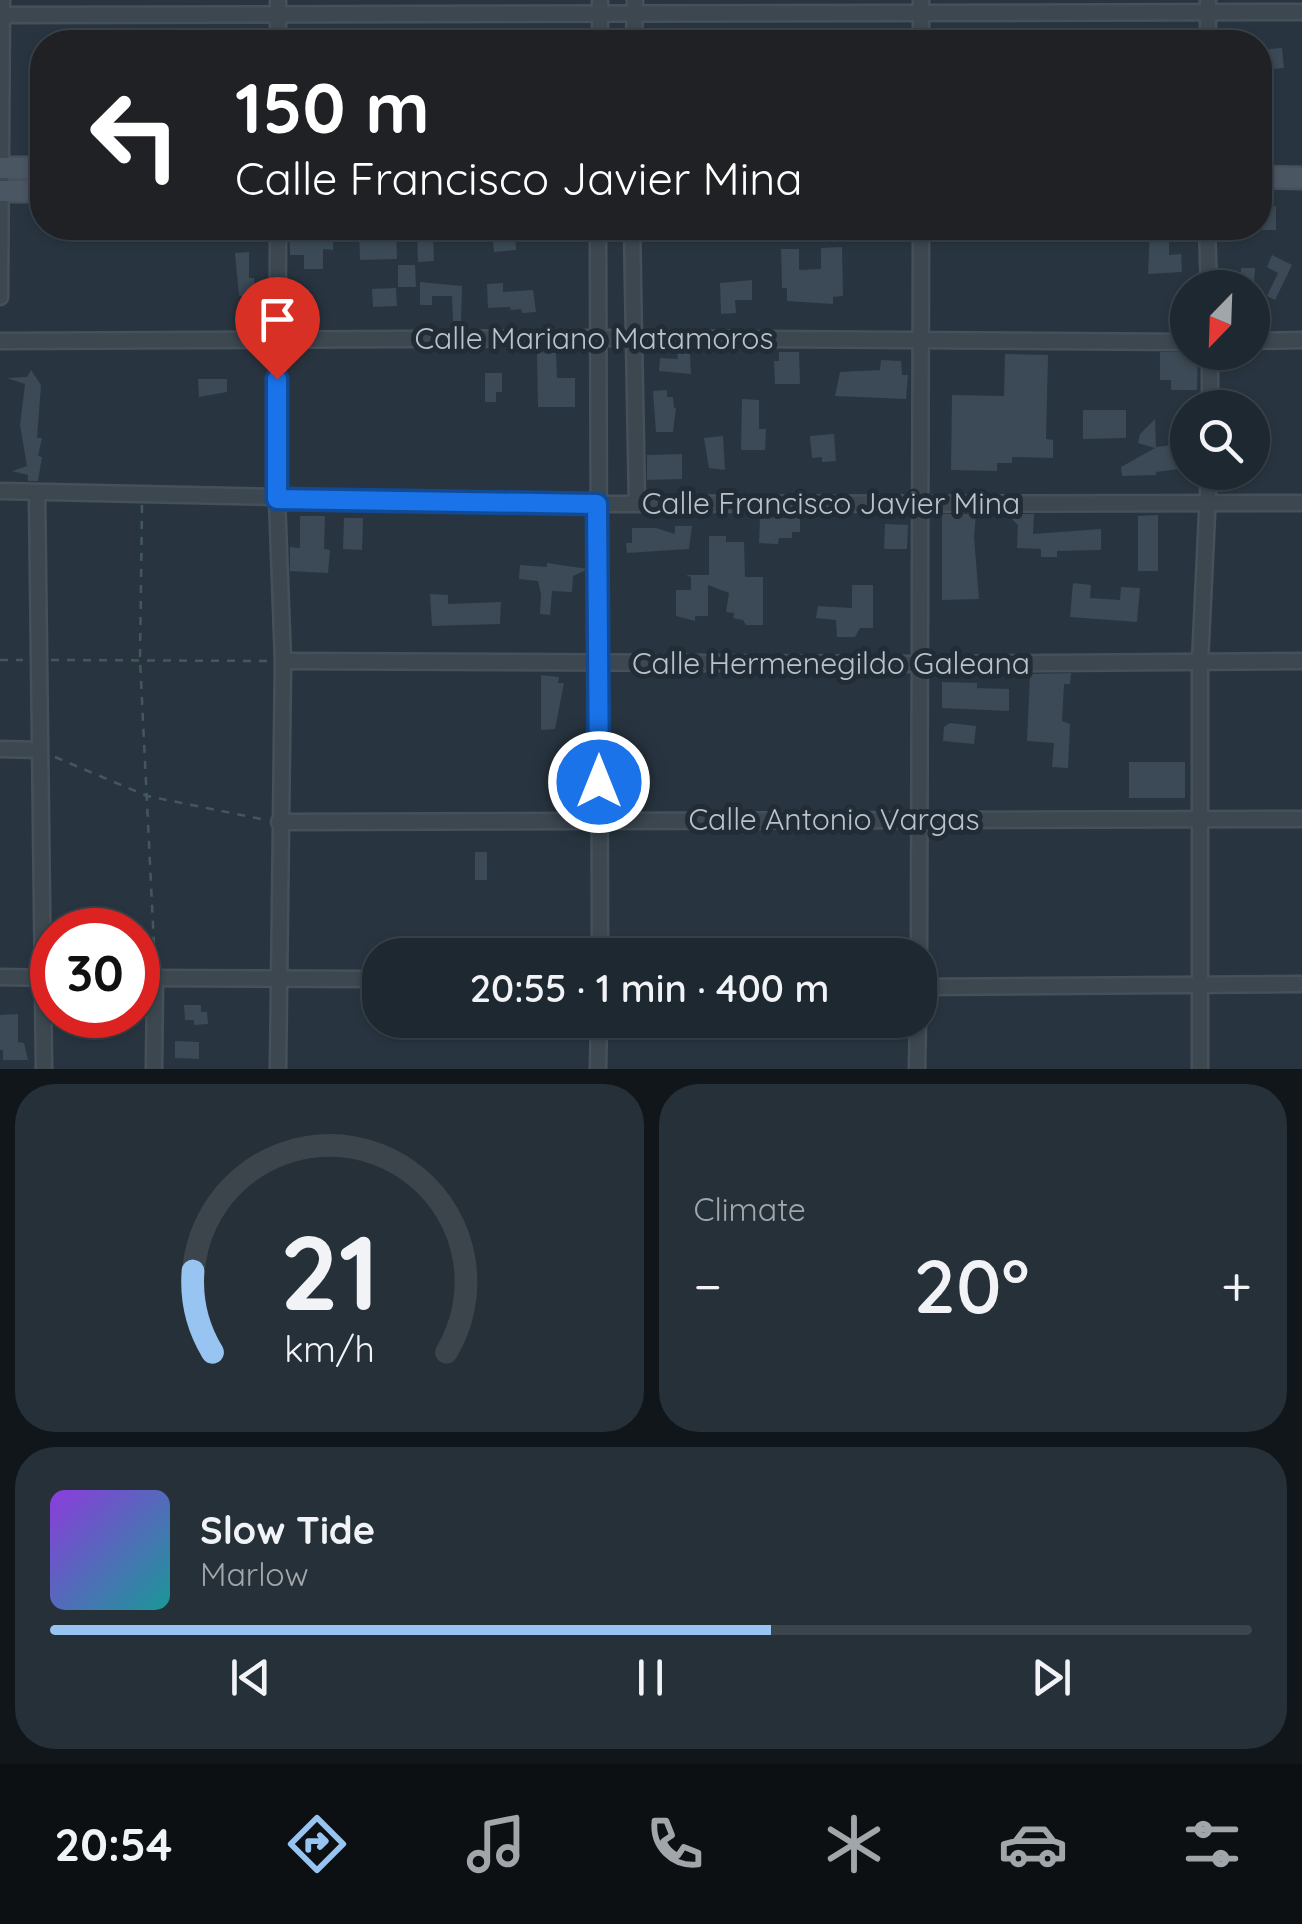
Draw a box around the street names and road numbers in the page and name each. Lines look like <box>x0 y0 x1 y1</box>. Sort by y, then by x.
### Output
street label: Calle Mariano Matamoros <box>414 319 774 357</box>
street label: Calle Francisco Javier Mina <box>642 484 1020 522</box>
street label: Calle Hermenegildo Galeana <box>632 644 1030 682</box>
street label: Calle Antonio Vargas <box>688 800 980 838</box>

